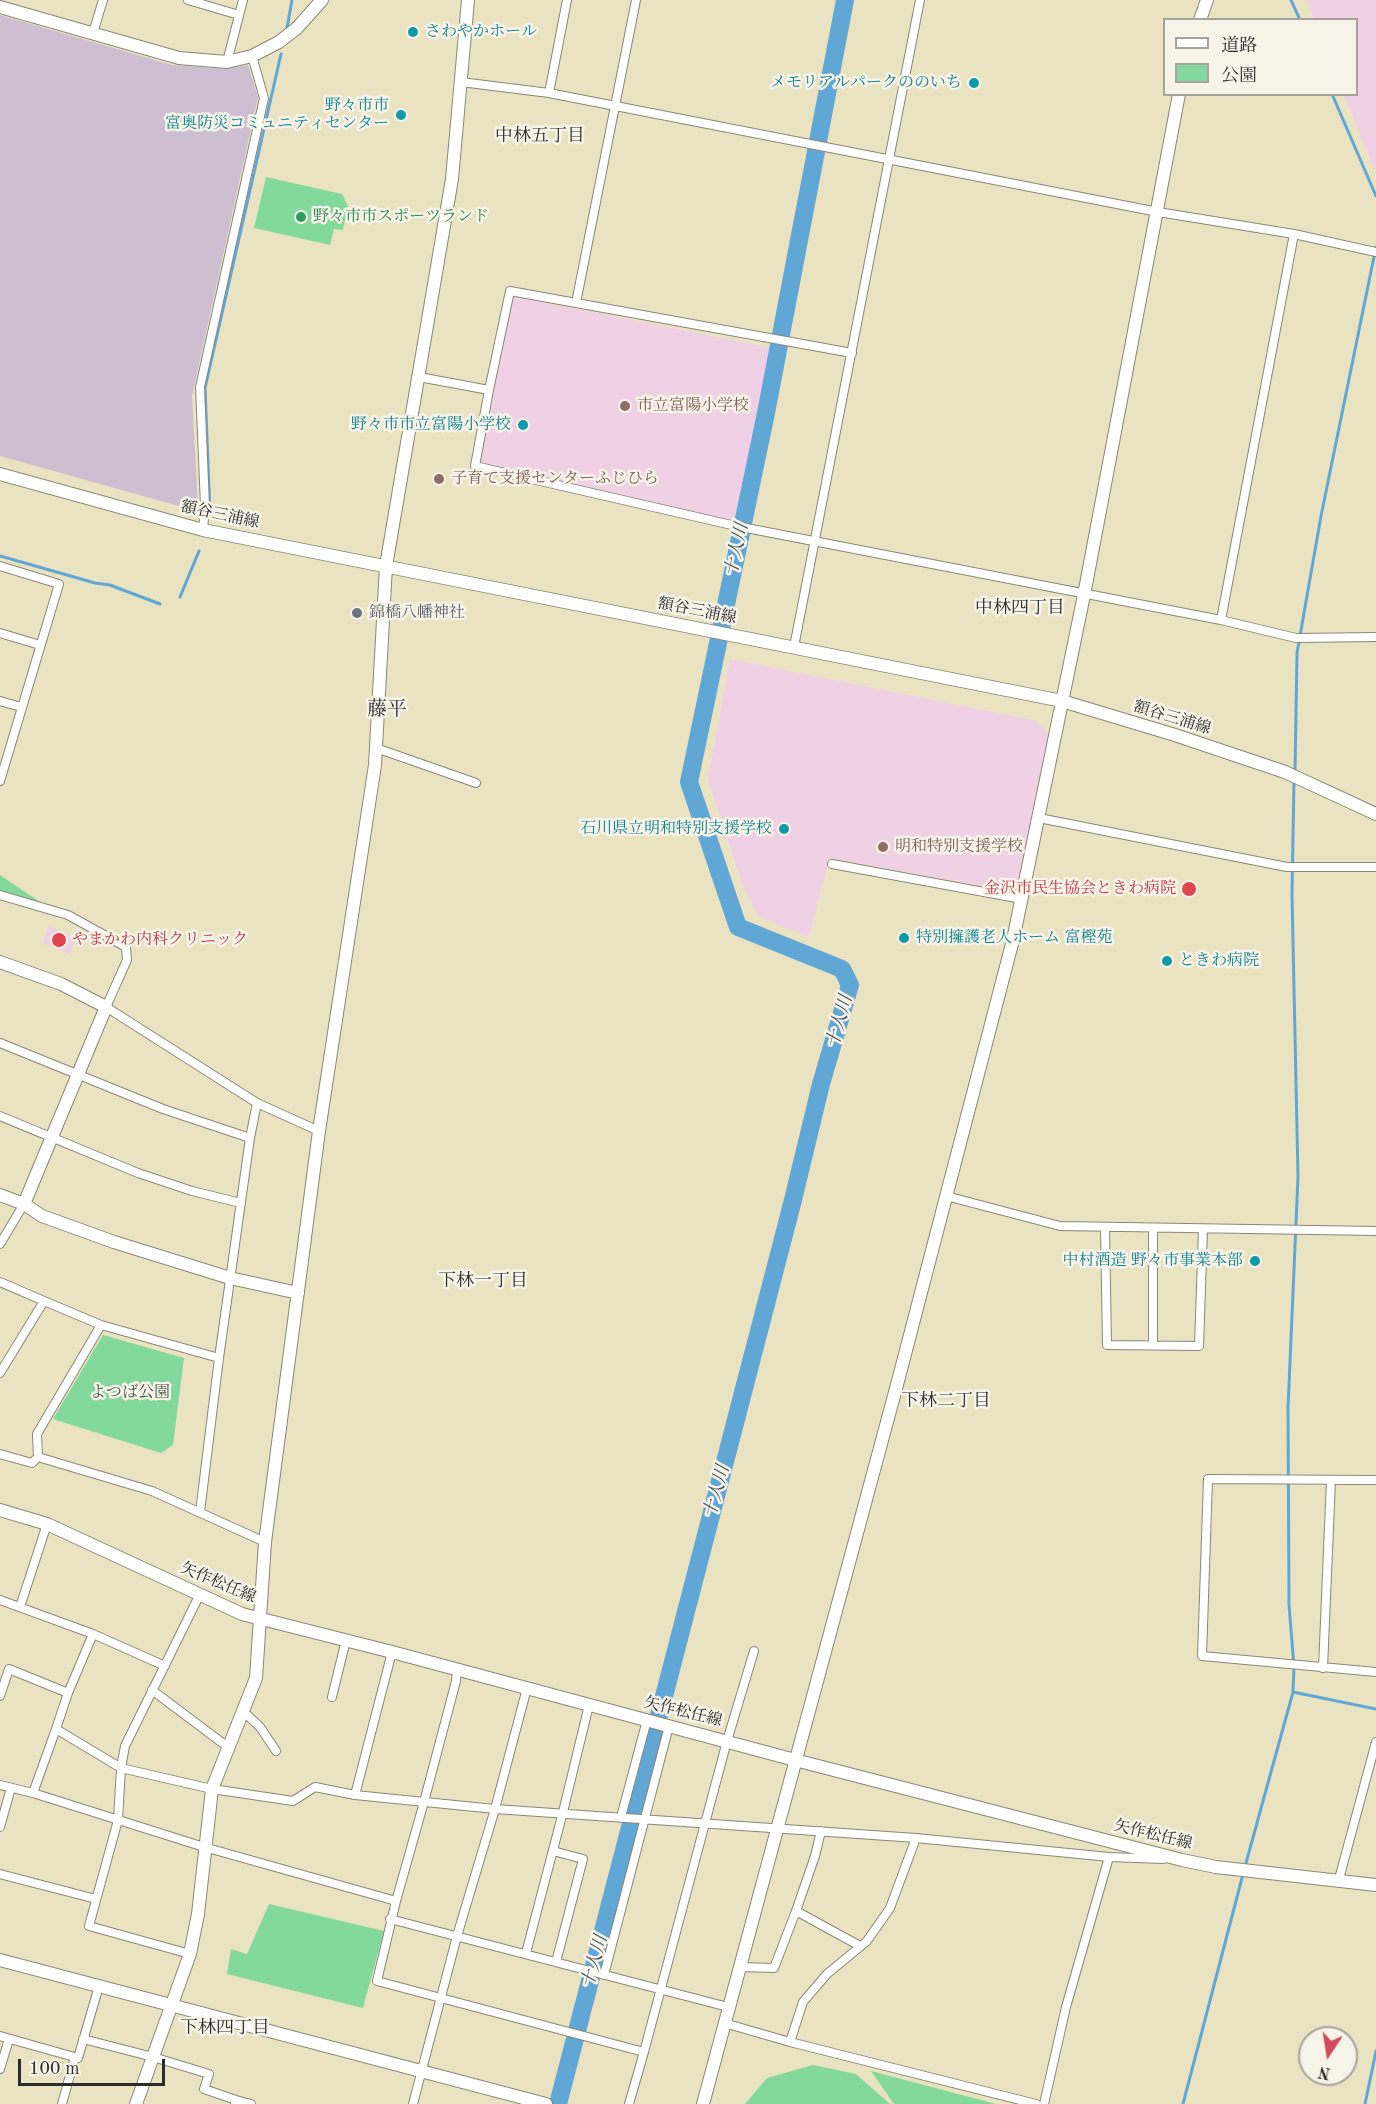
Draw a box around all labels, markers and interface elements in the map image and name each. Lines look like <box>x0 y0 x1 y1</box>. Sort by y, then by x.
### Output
legend <box>1163 18 1358 96</box>
place label: さわやかホール <box>425 22 537 42</box>
marker: さわやかホール <box>406 25 420 39</box>
text: 道路 <box>1221 37 1257 55</box>
text: 公園 <box>1221 67 1257 85</box>
place label: メモリアルパークののいち <box>770 73 962 93</box>
marker: メモリアルパークののいち <box>967 76 981 90</box>
place label: 野々市市 富奥防災コミュニティセンター <box>165 96 389 134</box>
marker: 野々市市 富奥防災コミュニティセンター <box>394 108 408 122</box>
district label: 中林五丁目 <box>495 125 585 147</box>
place label: 野々市市スポーツランド <box>313 207 489 227</box>
marker: 野々市市スポーツランド <box>294 210 308 224</box>
place label: 市立富陽小学校 <box>637 396 749 416</box>
marker: 市立富陽小学校 <box>618 399 632 413</box>
place label: 野々市市立富陽小学校 <box>351 415 511 435</box>
marker: 野々市市立富陽小学校 <box>516 418 530 432</box>
place label: 子育て支援センターふじひら <box>451 469 659 489</box>
marker: 子育て支援センターふじひら <box>432 472 446 486</box>
street label: 額谷三浦線 <box>179 497 261 533</box>
water label: 十人川 <box>721 521 753 579</box>
street label: 額谷三浦線 <box>656 594 738 628</box>
district label: 中林四丁目 <box>975 597 1065 619</box>
place label: 錦橋八幡神社 <box>369 603 465 623</box>
marker: 錦橋八幡神社 <box>350 606 364 620</box>
street label: 額谷三浦線 <box>1131 697 1213 739</box>
district label: 藤平 <box>367 698 407 722</box>
place label: 石川県立明和特別支援学校 <box>580 819 772 839</box>
marker: 石川県立明和特別支援学校 <box>777 822 791 836</box>
place label: 明和特別支援学校 <box>895 837 1023 857</box>
marker: 明和特別支援学校 <box>876 840 890 854</box>
place label: 金沢市民生協会ときわ病院 <box>984 879 1176 899</box>
marker: 金沢市民生協会ときわ病院 <box>1180 880 1198 898</box>
place label: 特別擁護老人ホーム 富樫苑 <box>916 928 1112 948</box>
place label: やまかわ内科クリニック <box>72 930 248 950</box>
marker: やまかわ内科クリニック <box>50 931 68 949</box>
marker: 特別擁護老人ホーム 富樫苑 <box>897 931 911 945</box>
place label: ときわ病院 <box>1179 951 1259 971</box>
marker: ときわ病院 <box>1160 954 1174 968</box>
water label: 十人川 <box>823 993 857 1051</box>
place label: 中村酒造 野々市事業本部 <box>1063 1251 1243 1271</box>
marker: 中村酒造 野々市事業本部 <box>1248 1254 1262 1268</box>
district label: 下林一丁目 <box>438 1270 528 1292</box>
park label: よつば公園 <box>90 1383 170 1403</box>
district label: 下林二丁目 <box>901 1390 991 1412</box>
water label: 十人川 <box>700 1463 734 1521</box>
street label: 矢作松任線 <box>177 1559 259 1607</box>
street label: 矢作松任線 <box>642 1693 724 1731</box>
street label: 矢作松任線 <box>1112 1816 1194 1854</box>
water label: 十人川 <box>578 1933 612 1991</box>
district label: 下林四丁目 <box>180 2017 270 2039</box>
north arrow <box>1298 2026 1358 2086</box>
scale bar <box>21 2047 168 2085</box>
text: 100 m <box>29 2060 80 2078</box>
text: N <box>1317 2063 1332 2081</box>

